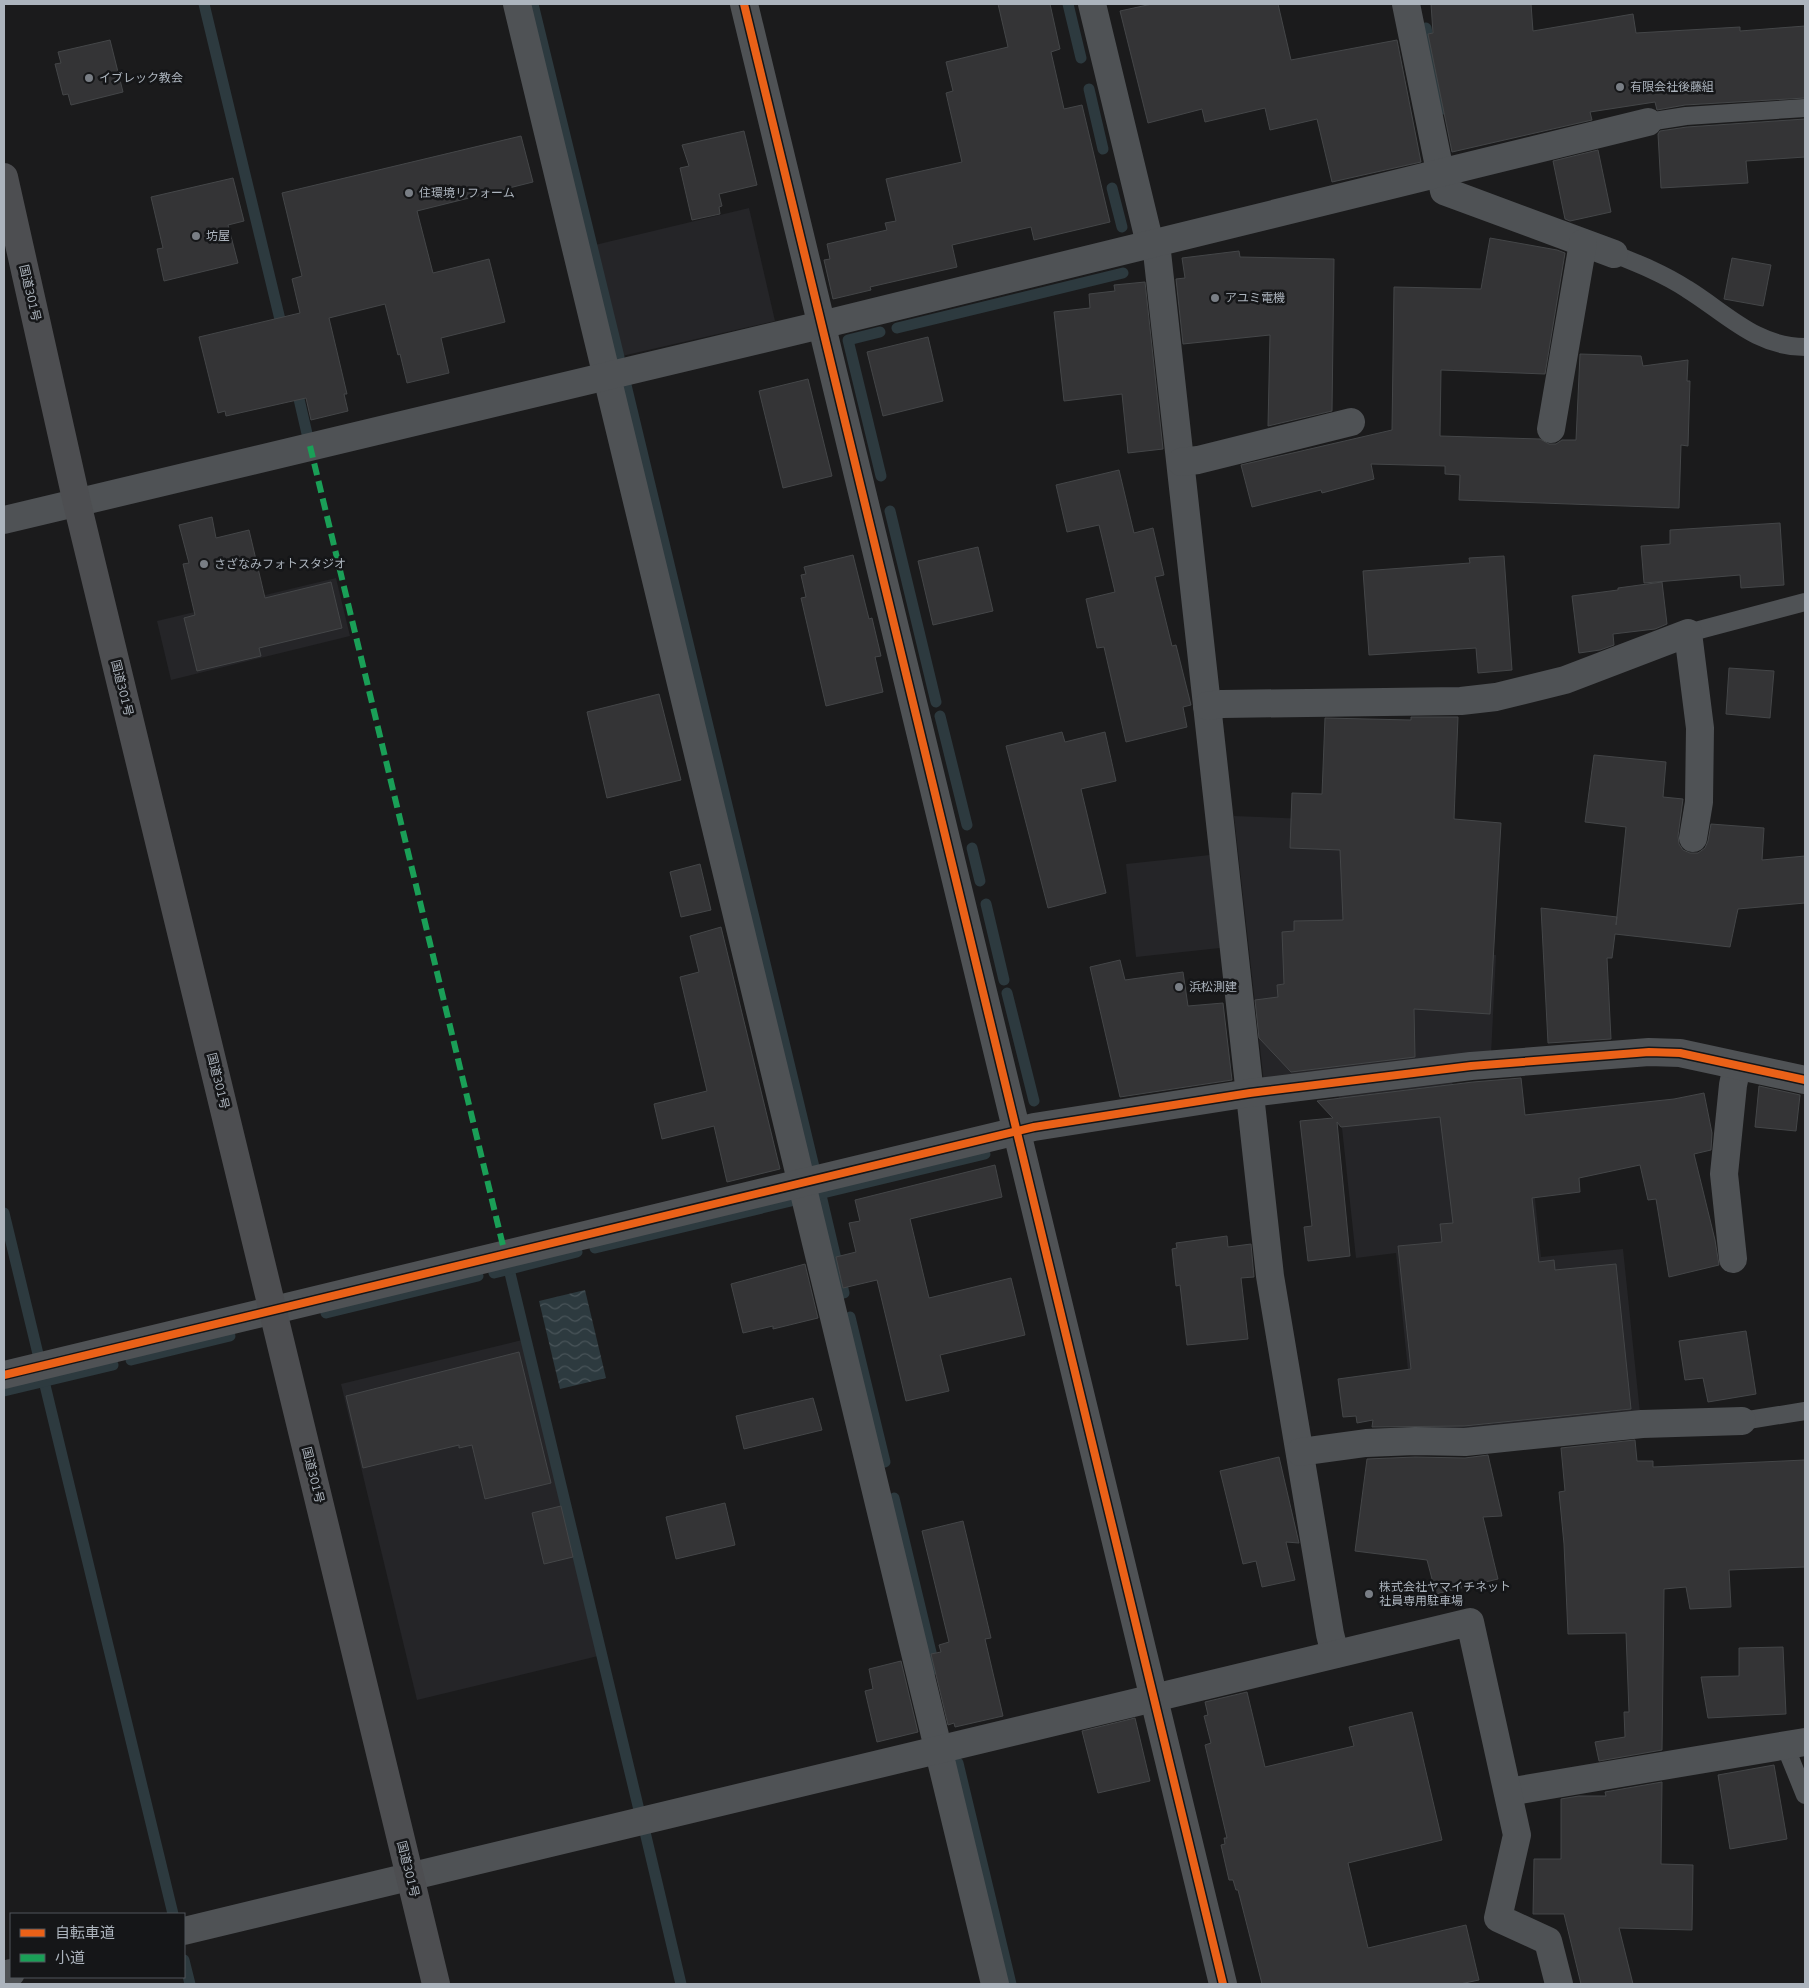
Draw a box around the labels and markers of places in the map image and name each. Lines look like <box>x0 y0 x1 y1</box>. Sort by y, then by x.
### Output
place label: イブレック教会 <box>99 70 183 86</box>
marker: イブレック教会 <box>83 72 95 84</box>
place label: 有限会社後藤組 <box>1630 79 1714 95</box>
marker: 有限会社後藤組 <box>1614 81 1626 93</box>
place label: 住環境リフォーム <box>419 185 515 201</box>
marker: 住環境リフォーム <box>403 187 415 199</box>
place label: 坊屋 <box>206 228 230 244</box>
marker: 坊屋 <box>190 230 202 242</box>
place label: アユミ電機 <box>1225 290 1285 306</box>
marker: アユミ電機 <box>1209 292 1221 304</box>
place label: さざなみフォトスタジオ <box>214 556 346 572</box>
marker: さざなみフォトスタジオ <box>198 558 210 570</box>
place label: 浜松測建 <box>1189 979 1237 995</box>
marker: 浜松測建 <box>1173 981 1185 993</box>
place label: 株式会社ヤマイチネット 社員専用駐車場 <box>1379 1579 1511 1609</box>
marker: 株式会社ヤマイチネット 社員専用駐車場 <box>1363 1588 1375 1600</box>

